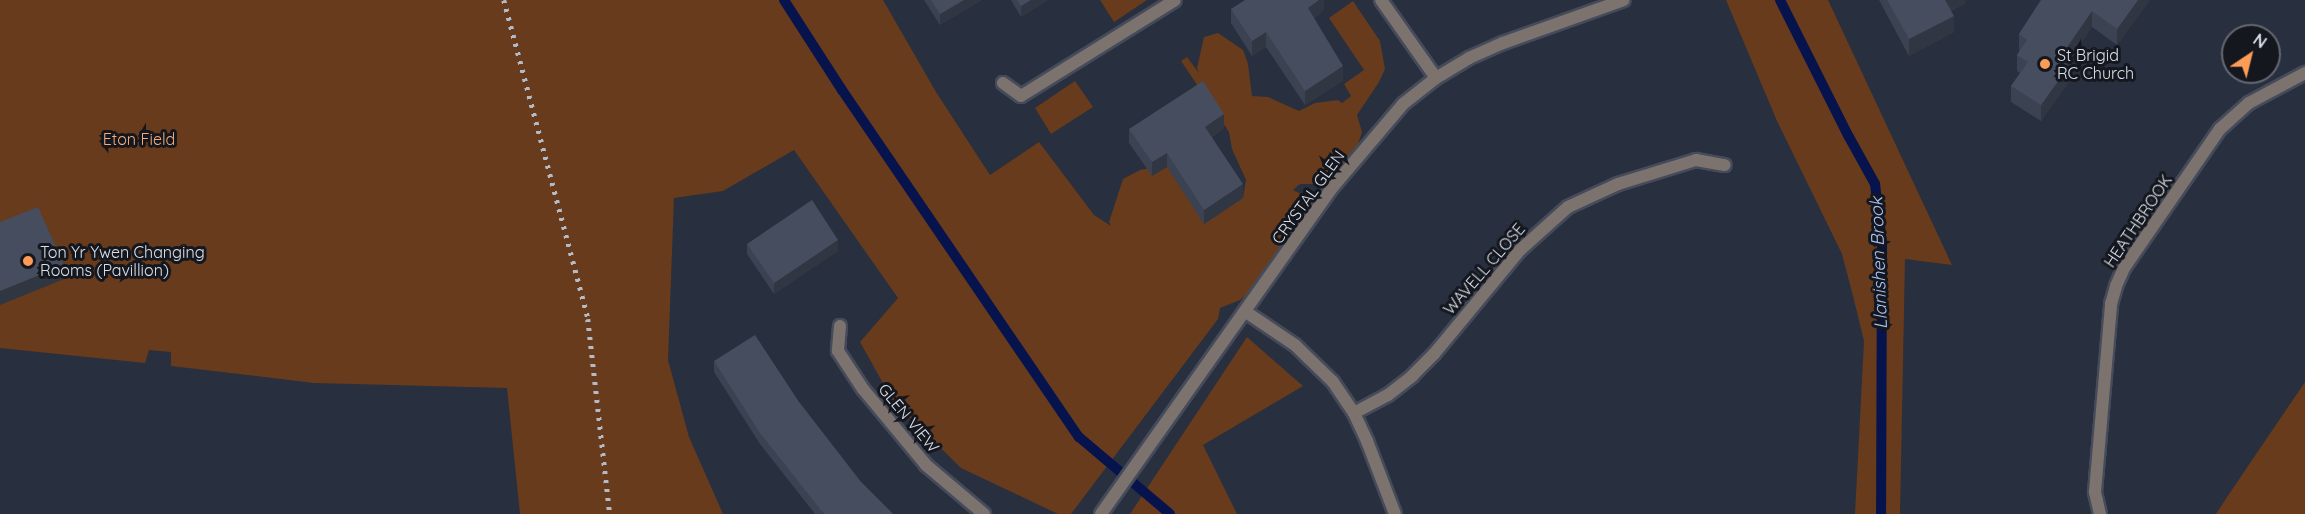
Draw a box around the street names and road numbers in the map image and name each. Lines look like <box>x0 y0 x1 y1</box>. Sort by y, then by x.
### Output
street label: CRYSTAL GLEN <box>1268 147 1348 247</box>
street label: HEATHBROOK <box>2100 171 2176 271</box>
street label: WAVELL CLOSE <box>1439 220 1529 318</box>
street label: GLEN VIEW <box>875 380 943 456</box>

